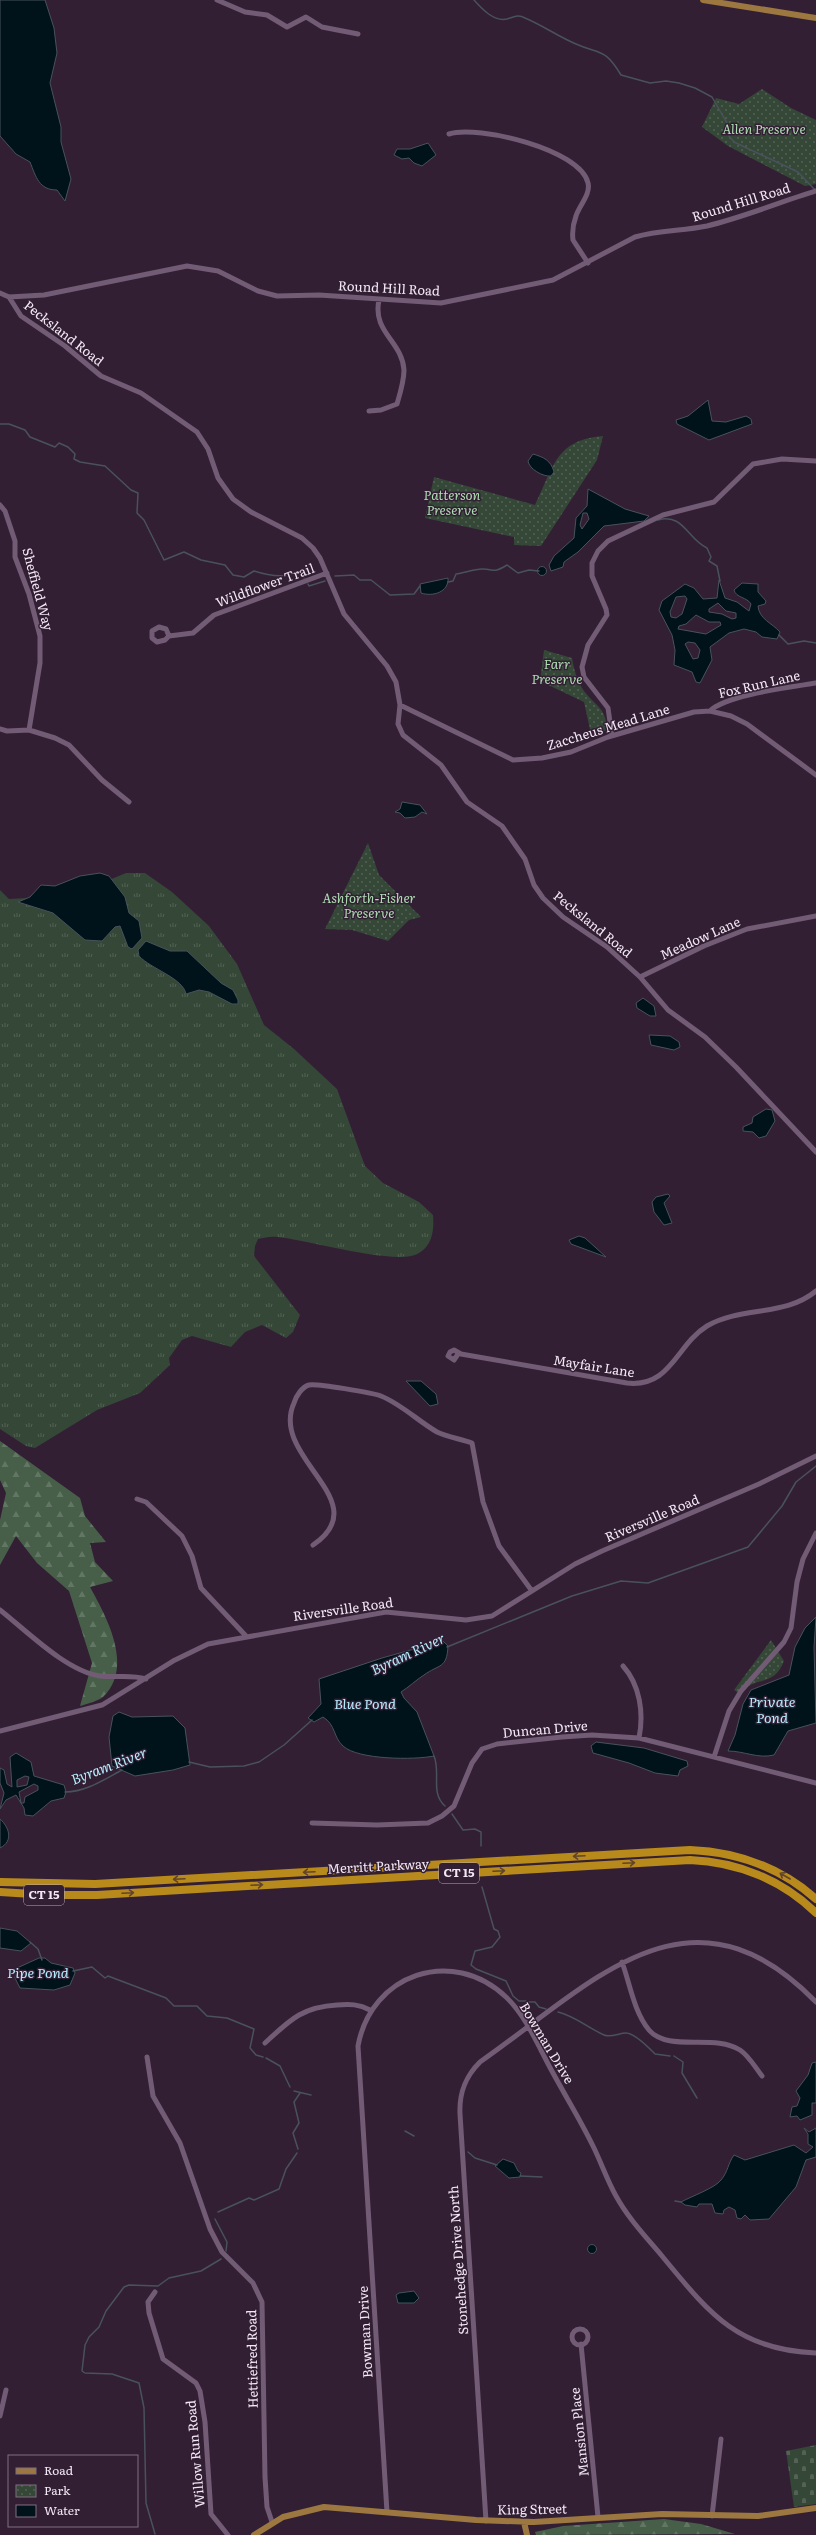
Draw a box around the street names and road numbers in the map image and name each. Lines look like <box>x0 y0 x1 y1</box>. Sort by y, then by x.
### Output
street label: Round Hill Road <box>689 178 792 226</box>
street label: Round Hill Road <box>338 275 440 300</box>
street label: Pecksland Road <box>20 295 108 370</box>
street label: Sheffield Way <box>18 545 59 633</box>
street label: Wildflower Trail <box>213 558 317 611</box>
street label: Fox Run Lane <box>716 665 802 702</box>
street label: Zaccheus Mead Lane <box>544 699 672 754</box>
street label: Pecksland Road <box>550 886 637 961</box>
street label: Meadow Lane <box>657 911 743 964</box>
street label: Mayfair Lane <box>552 1350 636 1381</box>
street label: Riversville Road <box>602 1489 702 1546</box>
street label: Riversville Road <box>292 1592 394 1625</box>
street label: Duncan Drive <box>502 1715 589 1742</box>
street label: Merritt Parkway <box>327 1853 430 1878</box>
road number: CT 15 <box>439 1863 479 1883</box>
road number: CT 15 <box>24 1885 64 1905</box>
street label: Bowman Drive <box>516 1998 579 2087</box>
street label: Stonehedge Drive North <box>443 2184 472 2335</box>
street label: Bowman Drive <box>353 2285 376 2379</box>
street label: Hettiefred Road <box>241 2309 262 2409</box>
street label: Mansion Place <box>564 2386 593 2477</box>
street label: Willow Run Road <box>180 2399 209 2509</box>
street label: King Street <box>497 2498 568 2519</box>

